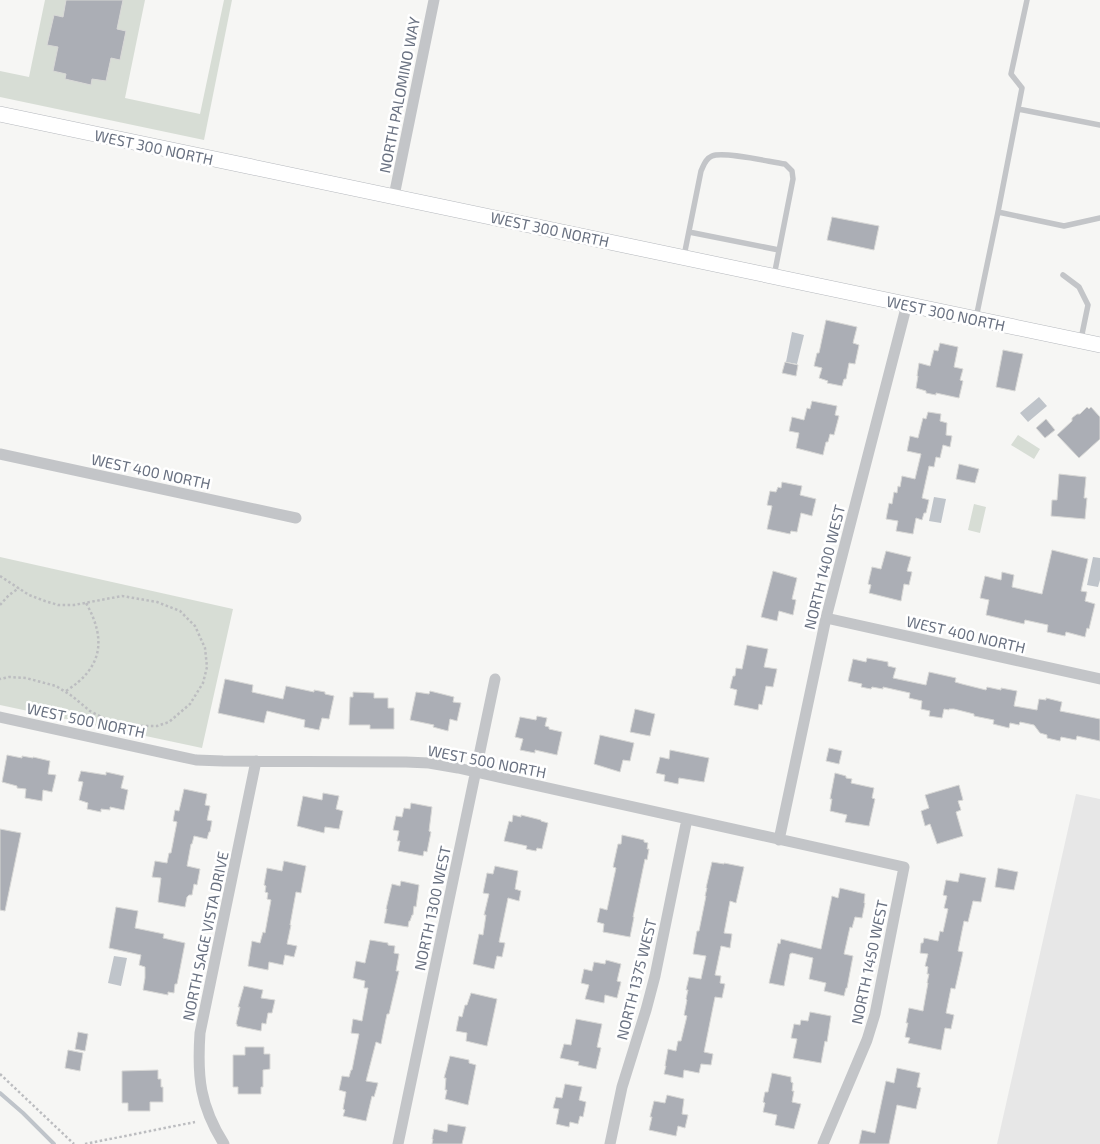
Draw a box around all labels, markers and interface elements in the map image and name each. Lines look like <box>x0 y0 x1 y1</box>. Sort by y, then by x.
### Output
street label: NORTH PALOMINO WAY <box>375 15 423 175</box>
street label: WEST 300 NORTH <box>93 126 215 168</box>
street label: WEST 300 NORTH <box>489 208 611 250</box>
street label: WEST 300 NORTH <box>885 292 1007 334</box>
street label: WEST 400 NORTH <box>90 450 212 492</box>
street label: NORTH 1400 WEST <box>800 502 848 631</box>
street label: WEST 400 NORTH <box>905 612 1027 656</box>
street label: WEST 500 NORTH <box>25 699 147 741</box>
street label: WEST 500 NORTH <box>426 741 548 781</box>
street label: NORTH 1300 WEST <box>410 844 454 972</box>
street label: NORTH SAGE VISTA DRIVE <box>178 850 232 1022</box>
street label: NORTH 1450 WEST <box>847 898 891 1026</box>
street label: NORTH 1375 WEST <box>612 916 660 1042</box>

